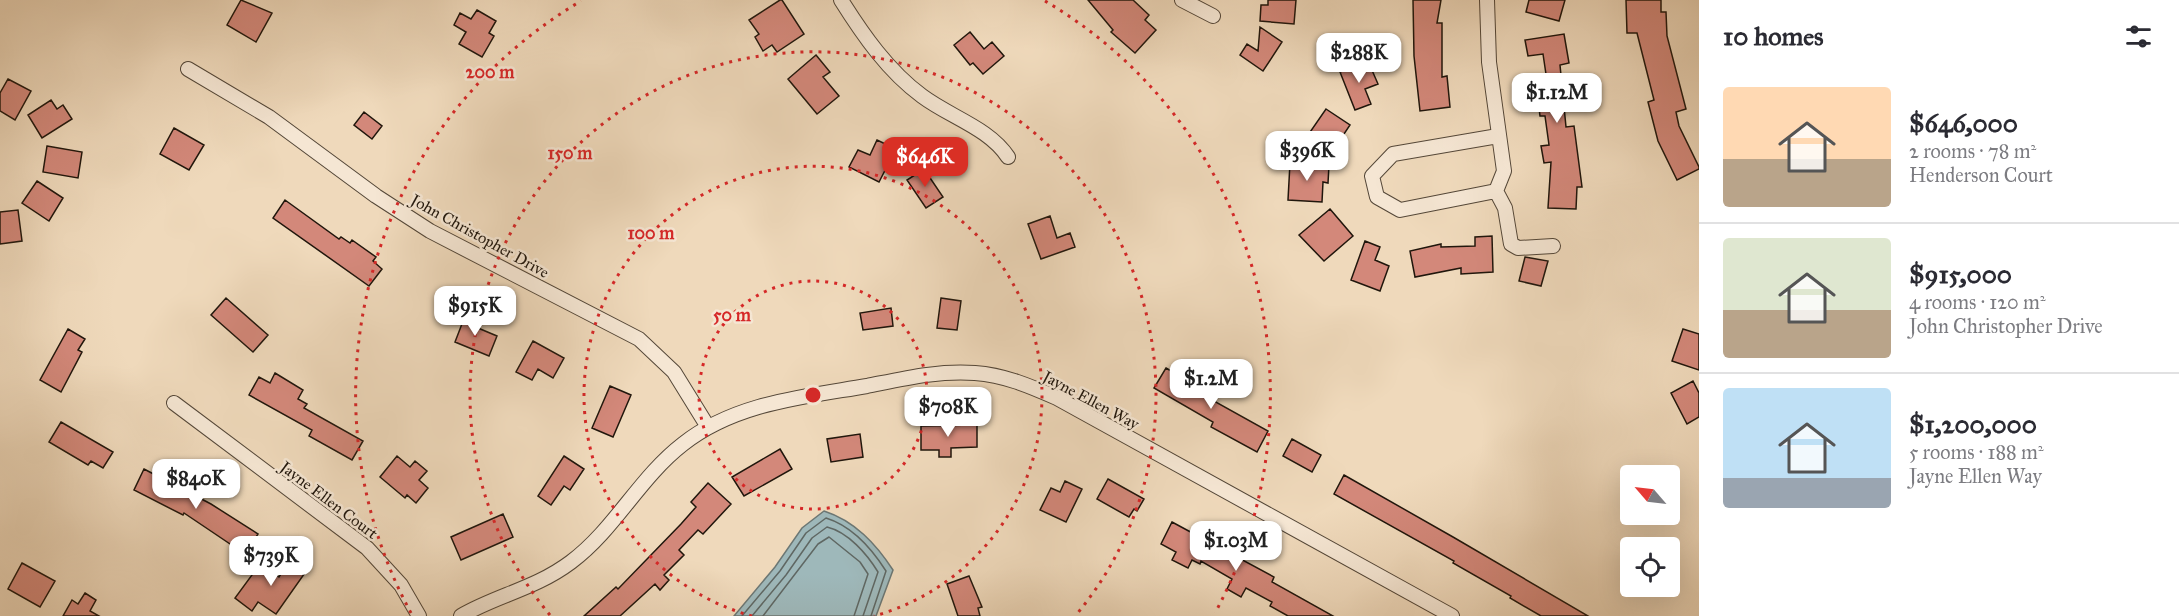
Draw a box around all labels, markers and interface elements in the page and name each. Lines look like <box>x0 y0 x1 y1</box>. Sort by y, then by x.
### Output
text: 10 homes <box>1723 20 1824 52</box>
icon: filters <box>2122 20 2155 53</box>
pin: $288K <box>1317 33 1401 84</box>
text: $288K <box>1330 40 1388 64</box>
text: 200 m <box>466 61 515 83</box>
pin: $1.12M <box>1508 73 1606 124</box>
text: $1.12M <box>1526 80 1588 104</box>
text: $646,000 <box>1909 107 2018 139</box>
icon: home <box>1771 111 1843 183</box>
pin: $396K <box>1265 131 1349 182</box>
pin: $646K <box>883 137 967 188</box>
text: $396K <box>1279 138 1335 162</box>
text: 2 rooms · 78 m² <box>1909 139 2036 163</box>
text: 150 m <box>548 142 593 164</box>
text: $646K <box>896 144 954 168</box>
text: Henderson Court <box>1909 163 2053 187</box>
street label: John Christopher Drive <box>405 189 553 283</box>
text: 100 m <box>628 222 675 244</box>
text: $915,000 <box>1909 258 2012 290</box>
icon: home <box>1771 262 1843 334</box>
pin: $915K <box>433 286 517 337</box>
text: 4 rooms · 120 m² <box>1909 290 2046 314</box>
text: $915K <box>448 293 502 317</box>
text: 50 m <box>713 304 752 326</box>
text: John Christopher Drive <box>1909 314 2103 338</box>
pin: $1.2M <box>1169 359 1253 410</box>
street label: Jayne Ellen Way <box>1037 366 1143 434</box>
text: $1.2M <box>1184 366 1238 390</box>
centre of rings <box>803 385 823 405</box>
pin: $708K <box>906 387 990 438</box>
text: $708K <box>918 394 978 418</box>
text: $1,200,000 <box>1909 408 2037 440</box>
icon: home <box>1771 412 1843 484</box>
text: 5 rooms · 188 m² <box>1909 440 2044 464</box>
street label: Jayne Ellen Court <box>274 456 382 544</box>
pin: $840K <box>154 459 238 510</box>
text: Jayne Ellen Way <box>1909 464 2042 488</box>
north arrow <box>1620 465 1680 525</box>
map controls <box>1620 465 1680 597</box>
text: $840K <box>166 466 226 490</box>
pin: $1.03M <box>1187 521 1285 572</box>
text: $1.03M <box>1204 528 1268 552</box>
pin: $739K <box>229 536 313 587</box>
button: locate <box>1620 537 1680 597</box>
text: $739K <box>243 543 299 567</box>

